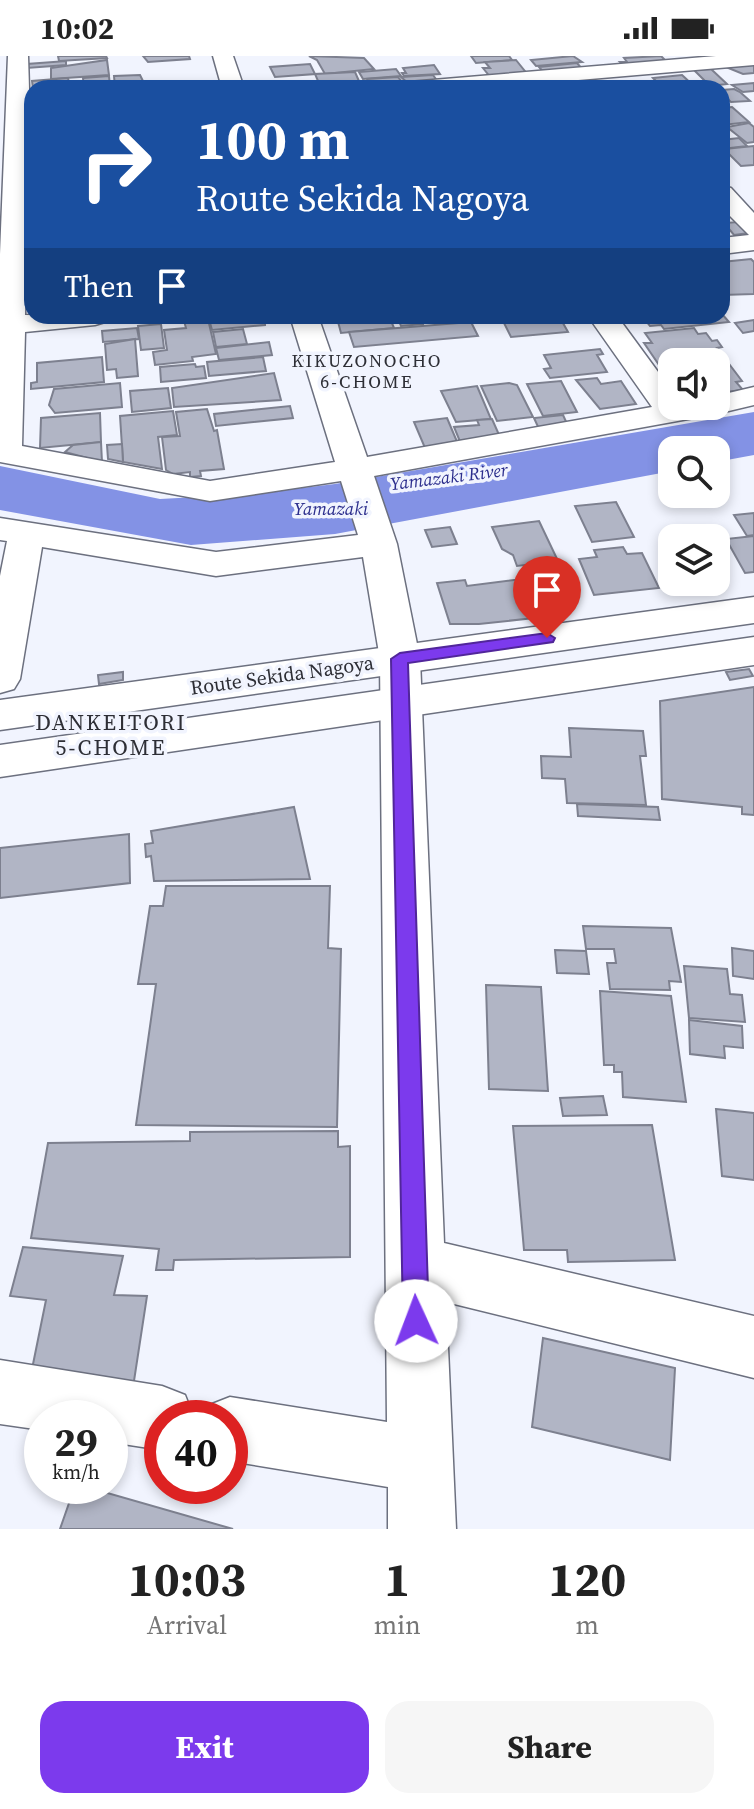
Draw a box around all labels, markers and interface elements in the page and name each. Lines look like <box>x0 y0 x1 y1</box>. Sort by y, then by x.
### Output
text: 10:02 <box>40 8 114 49</box>
text: 100 m <box>196 101 350 178</box>
icon: right <box>64 112 168 216</box>
text: Route Sekida Nagoya <box>196 174 529 223</box>
icon: arrive <box>150 264 194 308</box>
text: Then <box>64 266 134 307</box>
district label: KIKUZONOCHO 6-CHOME <box>291 348 443 394</box>
map controls <box>658 348 730 596</box>
button: sound <box>658 348 730 420</box>
button: search <box>658 436 730 508</box>
water label: Yamazaki River <box>389 457 510 496</box>
water label: Yamazaki <box>294 496 369 521</box>
button: layers <box>658 524 730 596</box>
pin <box>513 556 581 638</box>
icon: arrive <box>525 568 569 612</box>
street label: Route Sekida Nagoya <box>188 648 376 702</box>
district label: DANKEITORI 5-CHOME <box>35 707 187 762</box>
position arrow <box>374 1279 458 1363</box>
speed limit sign: 40 <box>144 1400 248 1504</box>
text: 29 <box>54 1415 98 1469</box>
text: km/h <box>52 1458 100 1486</box>
text: 10:03 <box>128 1546 246 1612</box>
text: 1 <box>384 1546 410 1612</box>
text: 120 <box>548 1546 626 1612</box>
text: Arrival <box>147 1607 227 1643</box>
text: min <box>374 1607 421 1643</box>
text: m <box>576 1607 599 1643</box>
button: Exit <box>40 1701 369 1793</box>
button: Share <box>385 1701 714 1793</box>

